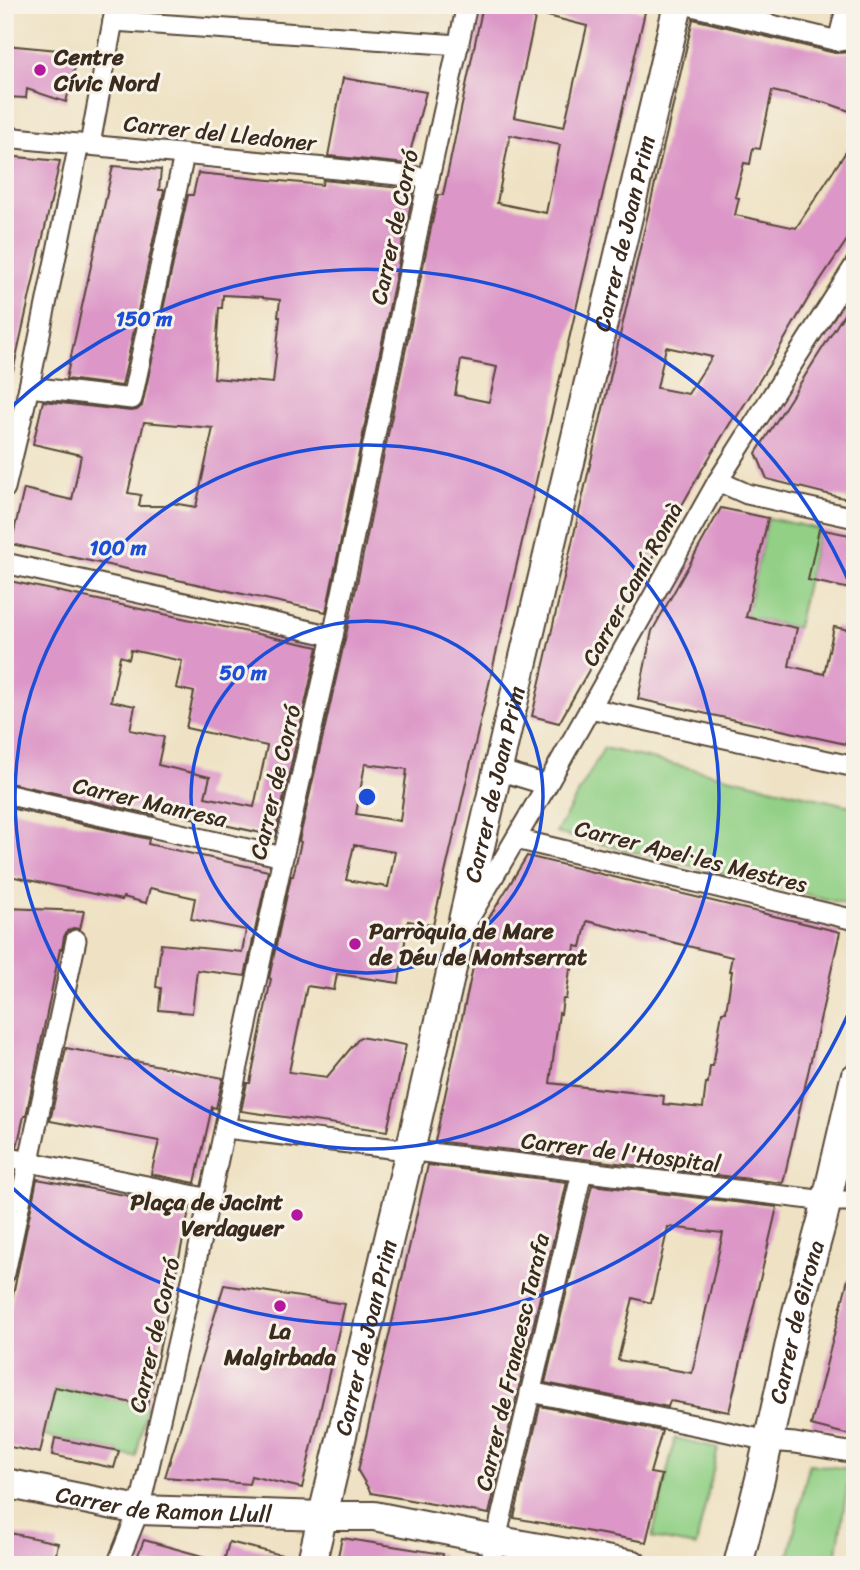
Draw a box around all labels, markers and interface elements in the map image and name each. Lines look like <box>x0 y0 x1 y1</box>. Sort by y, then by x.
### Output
place label: Centre Cívic Nord <box>53 37 160 104</box>
marker: Centre Cívic Nord <box>32 62 48 78</box>
street label: Carrer del Lledoner <box>122 103 320 164</box>
street label: Carrer de Joan Prim <box>582 131 668 336</box>
street label: Carrer de Corró <box>358 145 431 309</box>
text: 150 m <box>116 300 173 338</box>
street label: Carrer Camí Romà <box>570 494 695 674</box>
text: 100 m <box>89 529 147 567</box>
text: 50 m <box>219 654 268 692</box>
street label: Carrer de Joan Prim <box>452 682 538 887</box>
street label: Carrer de Corró <box>238 700 313 864</box>
street label: Carrer Manresa <box>69 765 231 840</box>
centre of rings <box>355 785 379 809</box>
street label: Carrer Apel·les Mestres <box>570 808 812 905</box>
place label: Parròquia de Mare de Déu de Montserrat <box>369 911 587 978</box>
marker: Parròquia de Mare de Déu de Montserrat <box>347 936 363 952</box>
street label: Carrer de l'Hospital <box>519 1120 723 1185</box>
place label: Plaça de Jacint Verdaguer <box>130 1182 286 1249</box>
marker: Plaça de Jacint Verdaguer <box>289 1207 305 1223</box>
street label: Carrer de Francesc Tarafa <box>463 1229 562 1495</box>
street label: Carrer de Joan Prim <box>323 1235 409 1440</box>
street label: Carrer de Girona <box>757 1235 837 1408</box>
street label: Carrer de Corró <box>117 1253 192 1417</box>
marker: La Malgirbada <box>272 1298 288 1314</box>
place label: La Malgirbada <box>223 1311 337 1378</box>
street label: Carrer de Ramon Llull <box>52 1474 273 1535</box>

